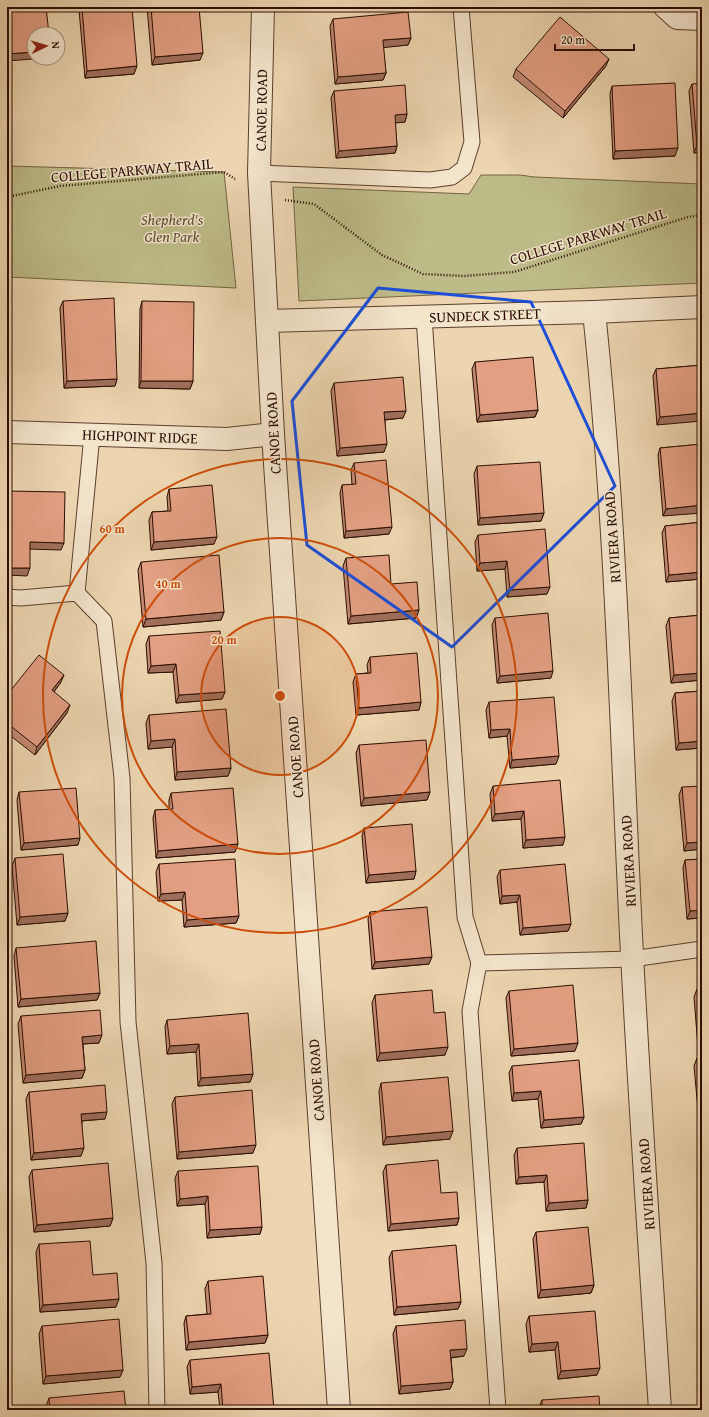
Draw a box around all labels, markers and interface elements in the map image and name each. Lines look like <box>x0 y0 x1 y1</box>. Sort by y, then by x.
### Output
north arrow <box>26 26 66 66</box>
scale bar <box>555 26 634 52</box>
text: 20 m <box>561 31 585 48</box>
text: N <box>48 41 64 50</box>
street label: CANOE ROAD <box>250 69 272 151</box>
street label: COLLEGE PARKWAY TRAIL <box>50 152 215 188</box>
street label: COLLEGE PARKWAY TRAIL <box>507 202 670 270</box>
park label: Shepherd's Glen Park <box>141 209 204 247</box>
street label: SUNDECK STREET <box>429 303 542 327</box>
street label: CANOE ROAD <box>260 391 286 475</box>
street label: HIGHPOINT RIDGE <box>82 423 198 449</box>
street label: RIVIERA ROAD <box>598 490 626 584</box>
text: 60 m <box>99 520 125 537</box>
text: 40 m <box>155 575 181 592</box>
text: 20 m <box>211 631 237 648</box>
centre of rings <box>273 689 287 703</box>
street label: CANOE ROAD <box>282 715 308 799</box>
street label: RIVIERA ROAD <box>615 815 641 907</box>
street label: CANOE ROAD <box>303 1038 329 1122</box>
street label: RIVIERA ROAD <box>632 1137 660 1231</box>

